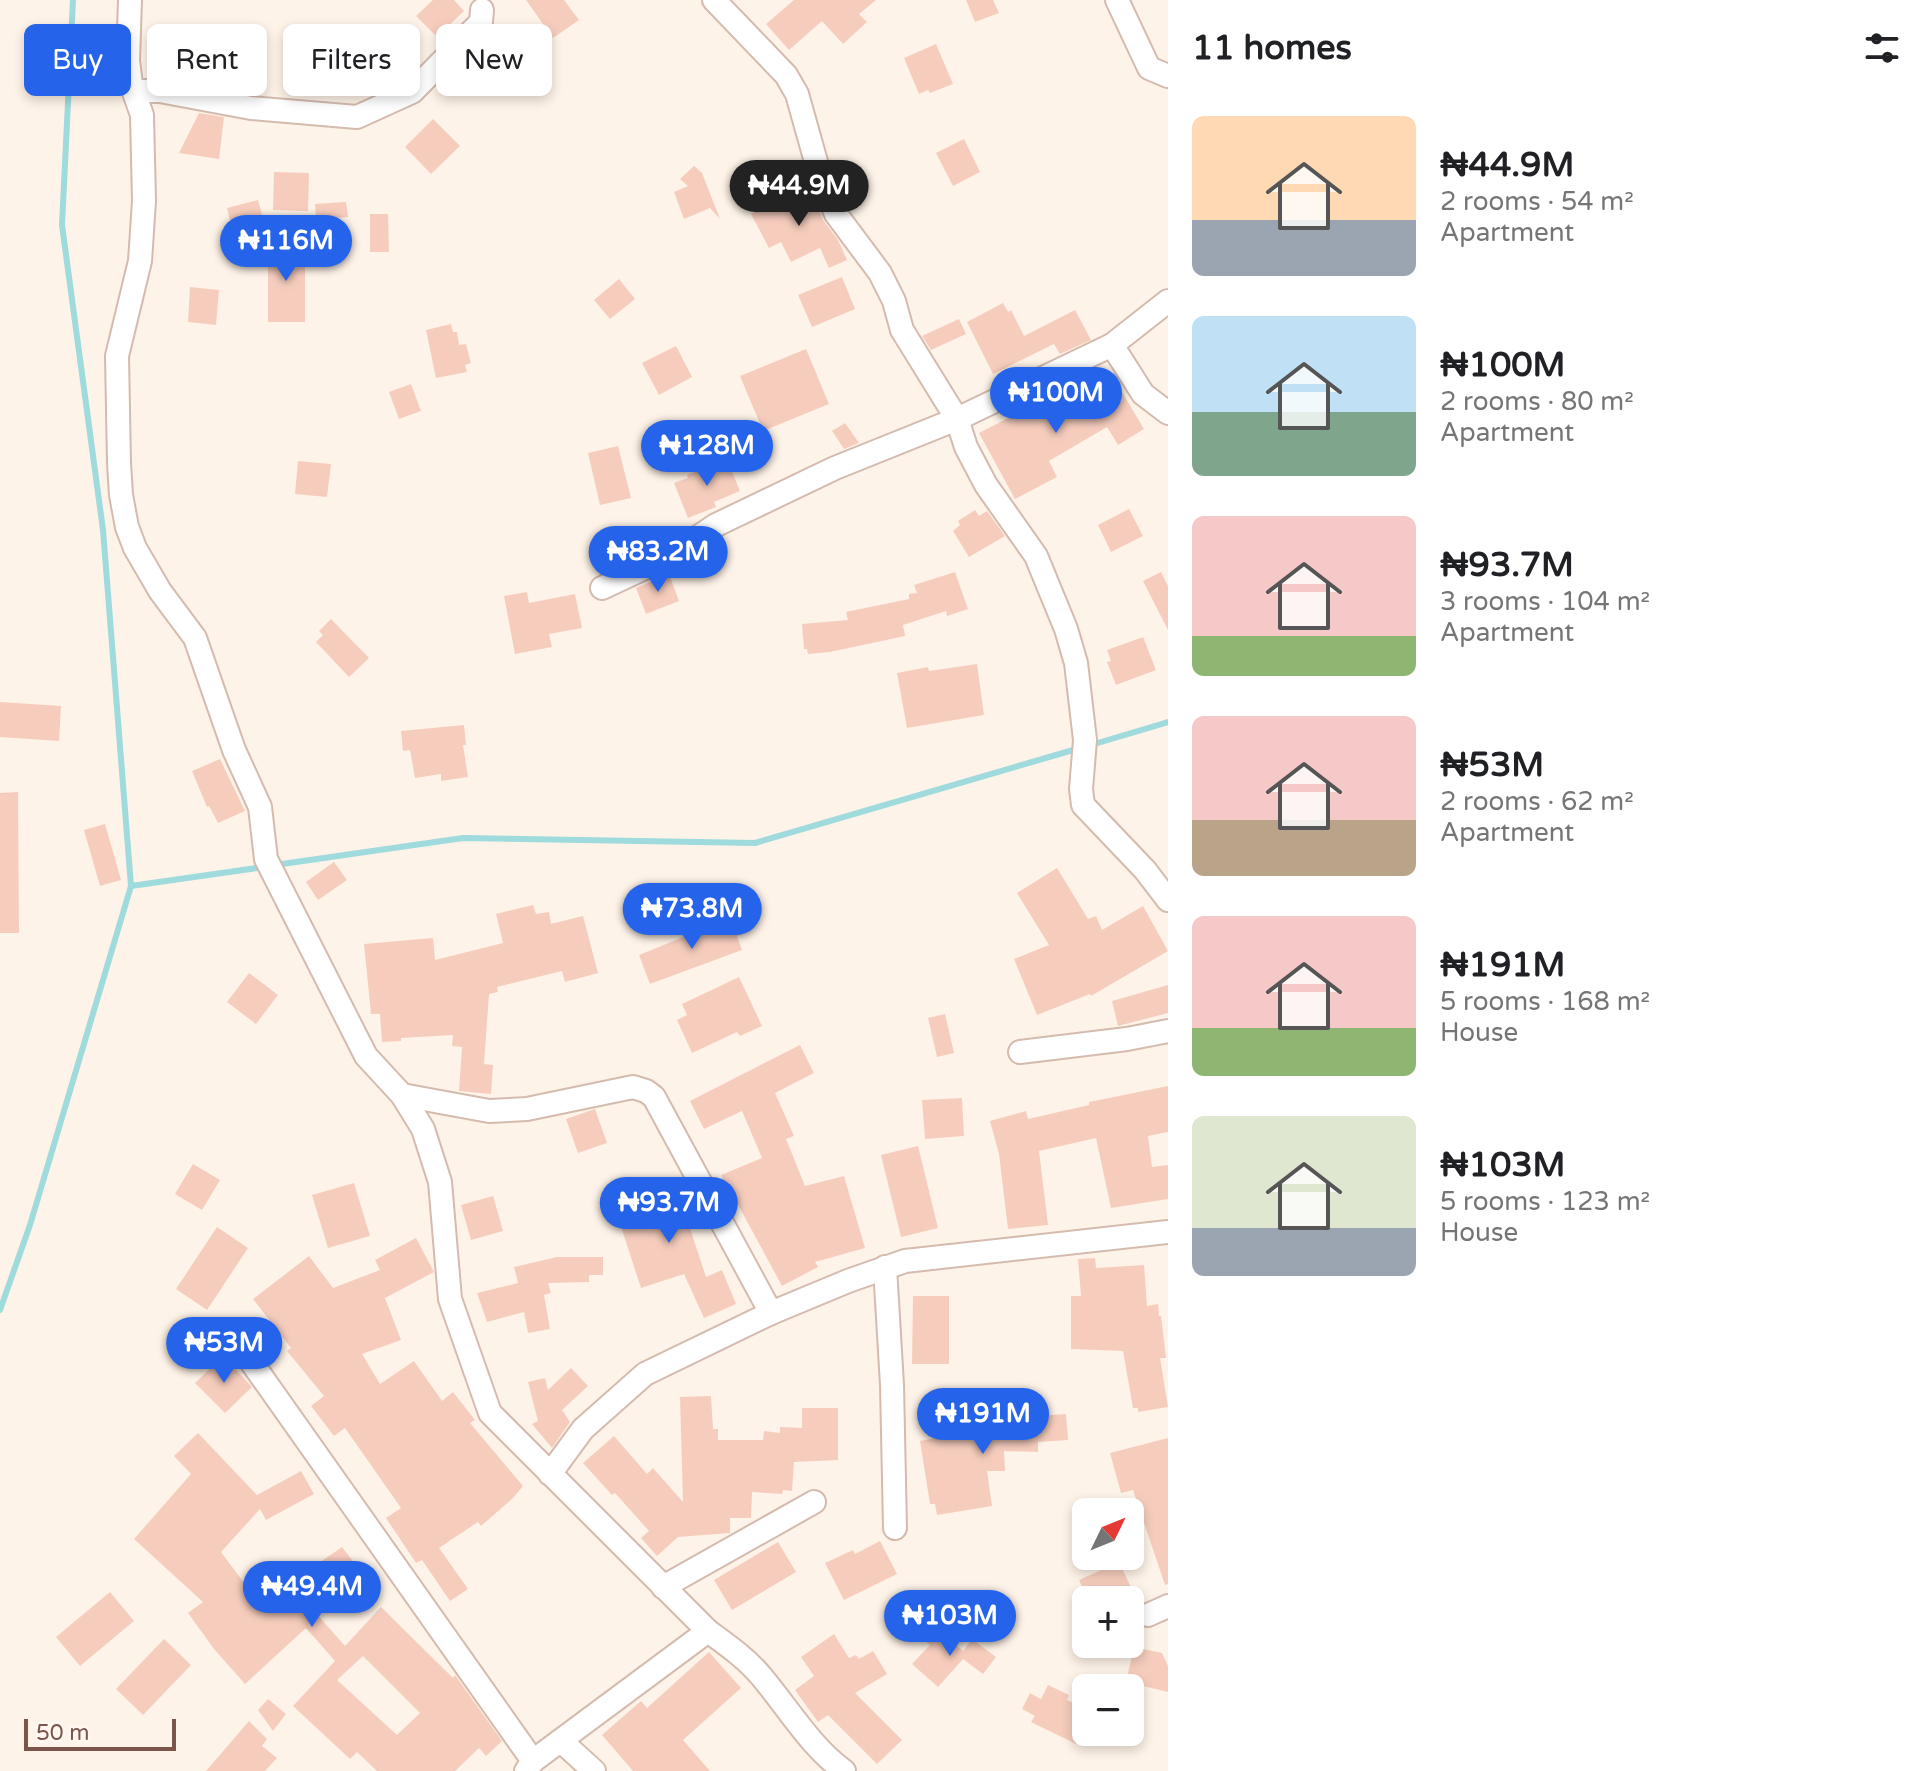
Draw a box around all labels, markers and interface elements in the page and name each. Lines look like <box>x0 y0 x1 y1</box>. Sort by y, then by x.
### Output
chip: Buy <box>24 24 131 96</box>
chip: Rent <box>147 24 267 96</box>
chip: Filters <box>283 24 420 96</box>
chip: New <box>436 24 552 96</box>
icon: filters <box>1860 26 1904 70</box>
text: 11 homes <box>1192 28 1352 69</box>
text: ₦44.9M <box>1440 145 1574 186</box>
icon: home <box>1256 148 1352 244</box>
pin: ₦44.9M <box>734 160 864 228</box>
text: ₦44.9M <box>748 170 850 201</box>
text: 2 rooms · 54 m² <box>1440 186 1634 217</box>
pin: ₦116M <box>230 215 342 283</box>
text: Apartment <box>1440 217 1574 248</box>
text: ₦116M <box>238 225 334 256</box>
text: ₦100M <box>1440 345 1565 386</box>
icon: home <box>1256 348 1352 444</box>
pin: ₦100M <box>1000 367 1112 435</box>
text: ₦100M <box>1008 377 1104 408</box>
text: 2 rooms · 80 m² <box>1440 386 1634 417</box>
text: Apartment <box>1440 417 1574 448</box>
pin: ₦128M <box>651 420 763 488</box>
text: ₦128M <box>659 430 755 461</box>
pin: ₦83.2M <box>593 526 723 594</box>
text: ₦83.2M <box>607 536 709 567</box>
text: ₦93.7M <box>1440 545 1574 586</box>
icon: home <box>1256 548 1352 644</box>
text: 3 rooms · 104 m² <box>1440 586 1650 617</box>
text: Apartment <box>1440 617 1574 648</box>
text: ₦53M <box>1440 745 1544 786</box>
icon: home <box>1256 748 1352 844</box>
text: 2 rooms · 62 m² <box>1440 786 1634 817</box>
text: Apartment <box>1440 817 1574 848</box>
pin: ₦73.8M <box>627 883 757 951</box>
text: ₦73.8M <box>641 893 743 924</box>
text: ₦191M <box>1440 945 1565 986</box>
icon: home <box>1256 948 1352 1044</box>
text: 5 rooms · 168 m² <box>1440 986 1650 1017</box>
text: House <box>1440 1017 1518 1048</box>
text: ₦103M <box>1440 1145 1565 1186</box>
icon: home <box>1256 1148 1352 1244</box>
pin: ₦93.7M <box>604 1177 734 1245</box>
text: 5 rooms · 123 m² <box>1440 1186 1650 1217</box>
text: ₦93.7M <box>618 1187 720 1218</box>
text: House <box>1440 1217 1518 1248</box>
pin: ₦53M <box>177 1317 271 1385</box>
text: ₦53M <box>184 1327 264 1358</box>
pin: ₦191M <box>927 1388 1039 1456</box>
text: ₦191M <box>935 1398 1031 1429</box>
north arrow <box>1072 1498 1144 1570</box>
map controls <box>1072 1498 1144 1746</box>
pin: ₦49.4M <box>247 1561 377 1629</box>
text: ₦49.4M <box>261 1571 363 1602</box>
button: + <box>1072 1586 1144 1658</box>
pin: ₦103M <box>894 1590 1006 1658</box>
text: ₦103M <box>902 1600 998 1631</box>
button: − <box>1072 1674 1144 1746</box>
scale bar <box>24 1715 176 1751</box>
text: 50 m <box>36 1720 90 1746</box>

